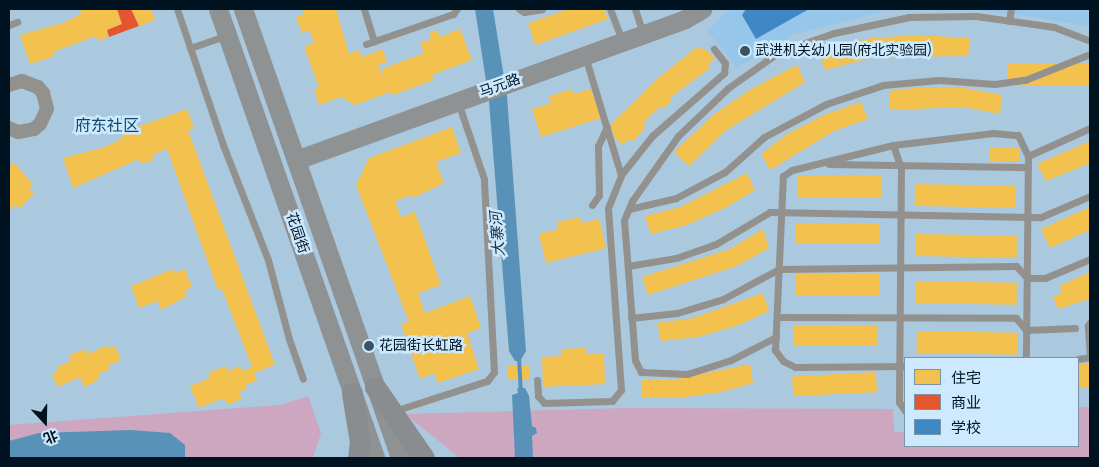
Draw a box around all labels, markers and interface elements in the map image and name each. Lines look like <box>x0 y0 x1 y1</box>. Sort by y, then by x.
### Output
place label: 武进机关幼儿园(府北实验园) <box>755 43 932 59</box>
marker: 武进机关幼儿园(府北实验园) <box>739 45 751 57</box>
street label: 马元路 <box>477 71 523 101</box>
district label: 府东社区 <box>75 116 139 136</box>
street label: 花园街 <box>282 210 312 256</box>
water label: 大寨河 <box>487 211 509 257</box>
place label: 花园街长虹路 <box>379 338 463 354</box>
marker: 花园街长虹路 <box>363 340 375 352</box>
legend <box>904 357 1079 447</box>
text: 住宅 <box>951 369 981 387</box>
text: 商业 <box>951 394 981 412</box>
north arrow <box>20 397 70 447</box>
text: 学校 <box>951 419 981 437</box>
text: 北 <box>41 426 60 447</box>

